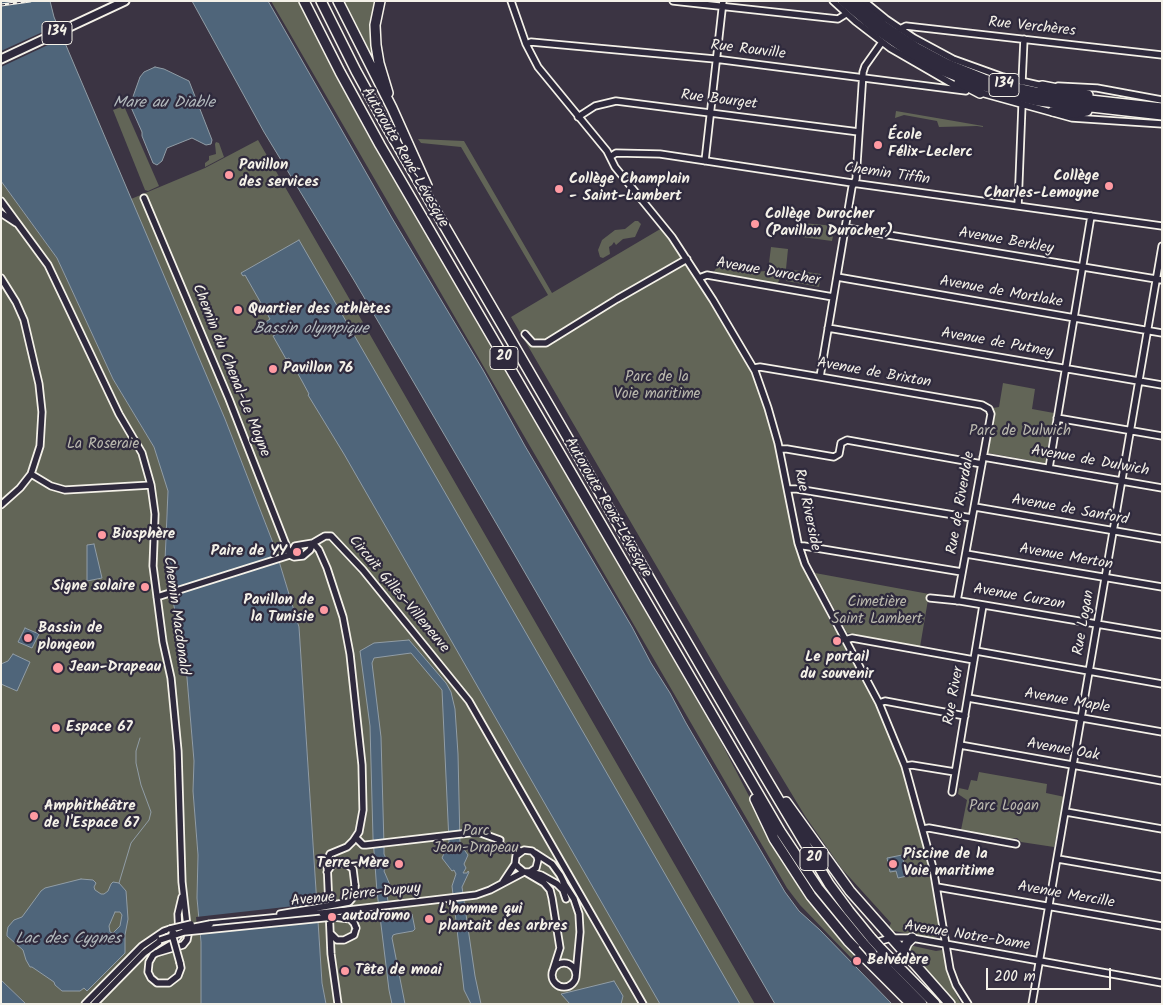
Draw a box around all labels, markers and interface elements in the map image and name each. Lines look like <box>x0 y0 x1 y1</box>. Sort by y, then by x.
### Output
street label: Rue Verchères <box>987 14 1077 42</box>
road number: 134 <box>42 22 72 44</box>
street label: Rue Rouville <box>709 37 787 65</box>
road number: 134 <box>989 74 1019 96</box>
street label: Autoroute René-Lévesque <box>357 85 451 231</box>
street label: Rue Bourget <box>680 87 758 115</box>
water label: Mare au Diable <box>113 94 215 114</box>
place label: École Félix-Leclerc <box>888 127 973 162</box>
marker: École Félix-Leclerc <box>872 139 884 151</box>
place label: Pavillon des services <box>239 157 319 192</box>
street label: Chemin Tiffin <box>843 160 931 190</box>
place label: Collège Charles-Lemoyne <box>984 168 1099 203</box>
marker: Pavillon des services <box>223 169 235 181</box>
place label: Collège Champlain - Saint-Lambert <box>569 171 690 206</box>
marker: Collège Charles-Lemoyne <box>1103 180 1115 192</box>
marker: Collège Champlain - Saint-Lambert <box>553 183 565 195</box>
place label: Collège Durocher (Pavillon Durocher) <box>765 206 893 241</box>
marker: Collège Durocher (Pavillon Durocher) <box>749 218 761 230</box>
street label: Avenue Berkley <box>957 225 1055 259</box>
street label: Avenue Durocher <box>715 255 821 291</box>
street label: Avenue de Mortlake <box>938 273 1064 313</box>
street label: Chemin du Chenal-Le Moyne <box>187 282 273 460</box>
place label: Quartier des athlètes <box>248 301 390 319</box>
marker: Quartier des athlètes <box>232 304 244 316</box>
water label: Bassin olympique <box>253 320 369 340</box>
street label: Avenue de Putney <box>940 325 1054 363</box>
road number: 20 <box>490 346 518 369</box>
street label: Avenue de Brixton <box>816 355 932 393</box>
place label: Pavillon 76 <box>283 360 353 378</box>
marker: Pavillon 76 <box>267 363 279 375</box>
park label: Parc de la Voie maritime <box>614 369 700 404</box>
park label: Parc de Dulwich <box>969 423 1071 441</box>
street label: Autoroute René-Lévesque <box>560 435 654 581</box>
park label: La Roseraie <box>67 436 139 454</box>
street label: Avenue de Dulwich <box>1030 443 1150 481</box>
street label: Rue de Riverdale <box>944 450 980 556</box>
street label: Rue Riverside <box>789 467 823 553</box>
street label: Avenue de Sanford <box>1010 492 1130 530</box>
place label: Biosphère <box>112 526 175 544</box>
marker: Biosphère <box>96 529 108 541</box>
street label: Circuit Gilles-Villeneuve <box>344 533 452 657</box>
street label: Avenue Merton <box>1018 541 1114 575</box>
place label: Paire de YY <box>211 543 287 561</box>
marker: Paire de YY <box>291 546 303 558</box>
street label: Chemin Macdonald <box>158 556 192 676</box>
place label: Signe solaire <box>52 578 135 596</box>
marker: Signe solaire <box>139 581 151 593</box>
street label: Avenue Curzon <box>972 581 1066 615</box>
street label: Rue Logan <box>1070 589 1100 657</box>
place label: Pavillon de la Tunisie <box>244 592 314 627</box>
park label: Cimetière Saint Lambert <box>832 594 922 629</box>
marker: Pavillon de la Tunisie <box>318 604 330 616</box>
place label: Bassin de plongeon <box>38 620 102 655</box>
marker: Bassin de plongeon <box>22 632 34 644</box>
marker: Le portail du souvenir <box>831 635 843 647</box>
place label: Le portail du souvenir <box>800 649 874 684</box>
place label: Jean-Drapeau <box>69 659 161 677</box>
marker: Jean-Drapeau <box>51 661 65 675</box>
street label: Rue River <box>941 665 969 727</box>
street label: Avenue Maple <box>1023 686 1111 718</box>
place label: Espace 67 <box>66 719 133 737</box>
marker: Espace 67 <box>50 722 62 734</box>
street label: Avenue Oak <box>1025 736 1101 766</box>
place label: Amphithéâtre de l'Espace 67 <box>44 798 139 833</box>
park label: Parc Logan <box>969 798 1039 816</box>
marker: Amphithéâtre de l'Espace 67 <box>28 810 40 822</box>
park label: Parc Jean-Drapeau <box>433 823 519 858</box>
place label: Piscine de la Voie maritime <box>903 846 994 881</box>
road number: 20 <box>800 848 828 871</box>
place label: Terre-Mère <box>316 855 389 873</box>
marker: Terre-Mère <box>393 858 405 870</box>
marker: Piscine de la Voie maritime <box>887 858 899 870</box>
street label: Avenue Mercille <box>1016 879 1116 913</box>
street label: Avenue Pierre-Dupuy <box>290 880 422 912</box>
place label: L'homme qui plantait des arbres <box>439 901 567 936</box>
place label: autodromo <box>342 908 410 926</box>
marker: autodromo <box>326 911 338 923</box>
marker: L'homme qui plantait des arbres <box>423 913 435 925</box>
street label: Avenue Notre-Dame <box>903 918 1031 956</box>
water label: Lac des Cygnes <box>15 930 121 950</box>
place label: Belvédère <box>867 952 928 970</box>
marker: Belvédère <box>851 955 863 967</box>
scale bar <box>988 958 1113 990</box>
place label: Tête de moai <box>355 962 442 980</box>
marker: Tête de moai <box>339 965 351 977</box>
text: 200 m <box>994 965 1036 989</box>

